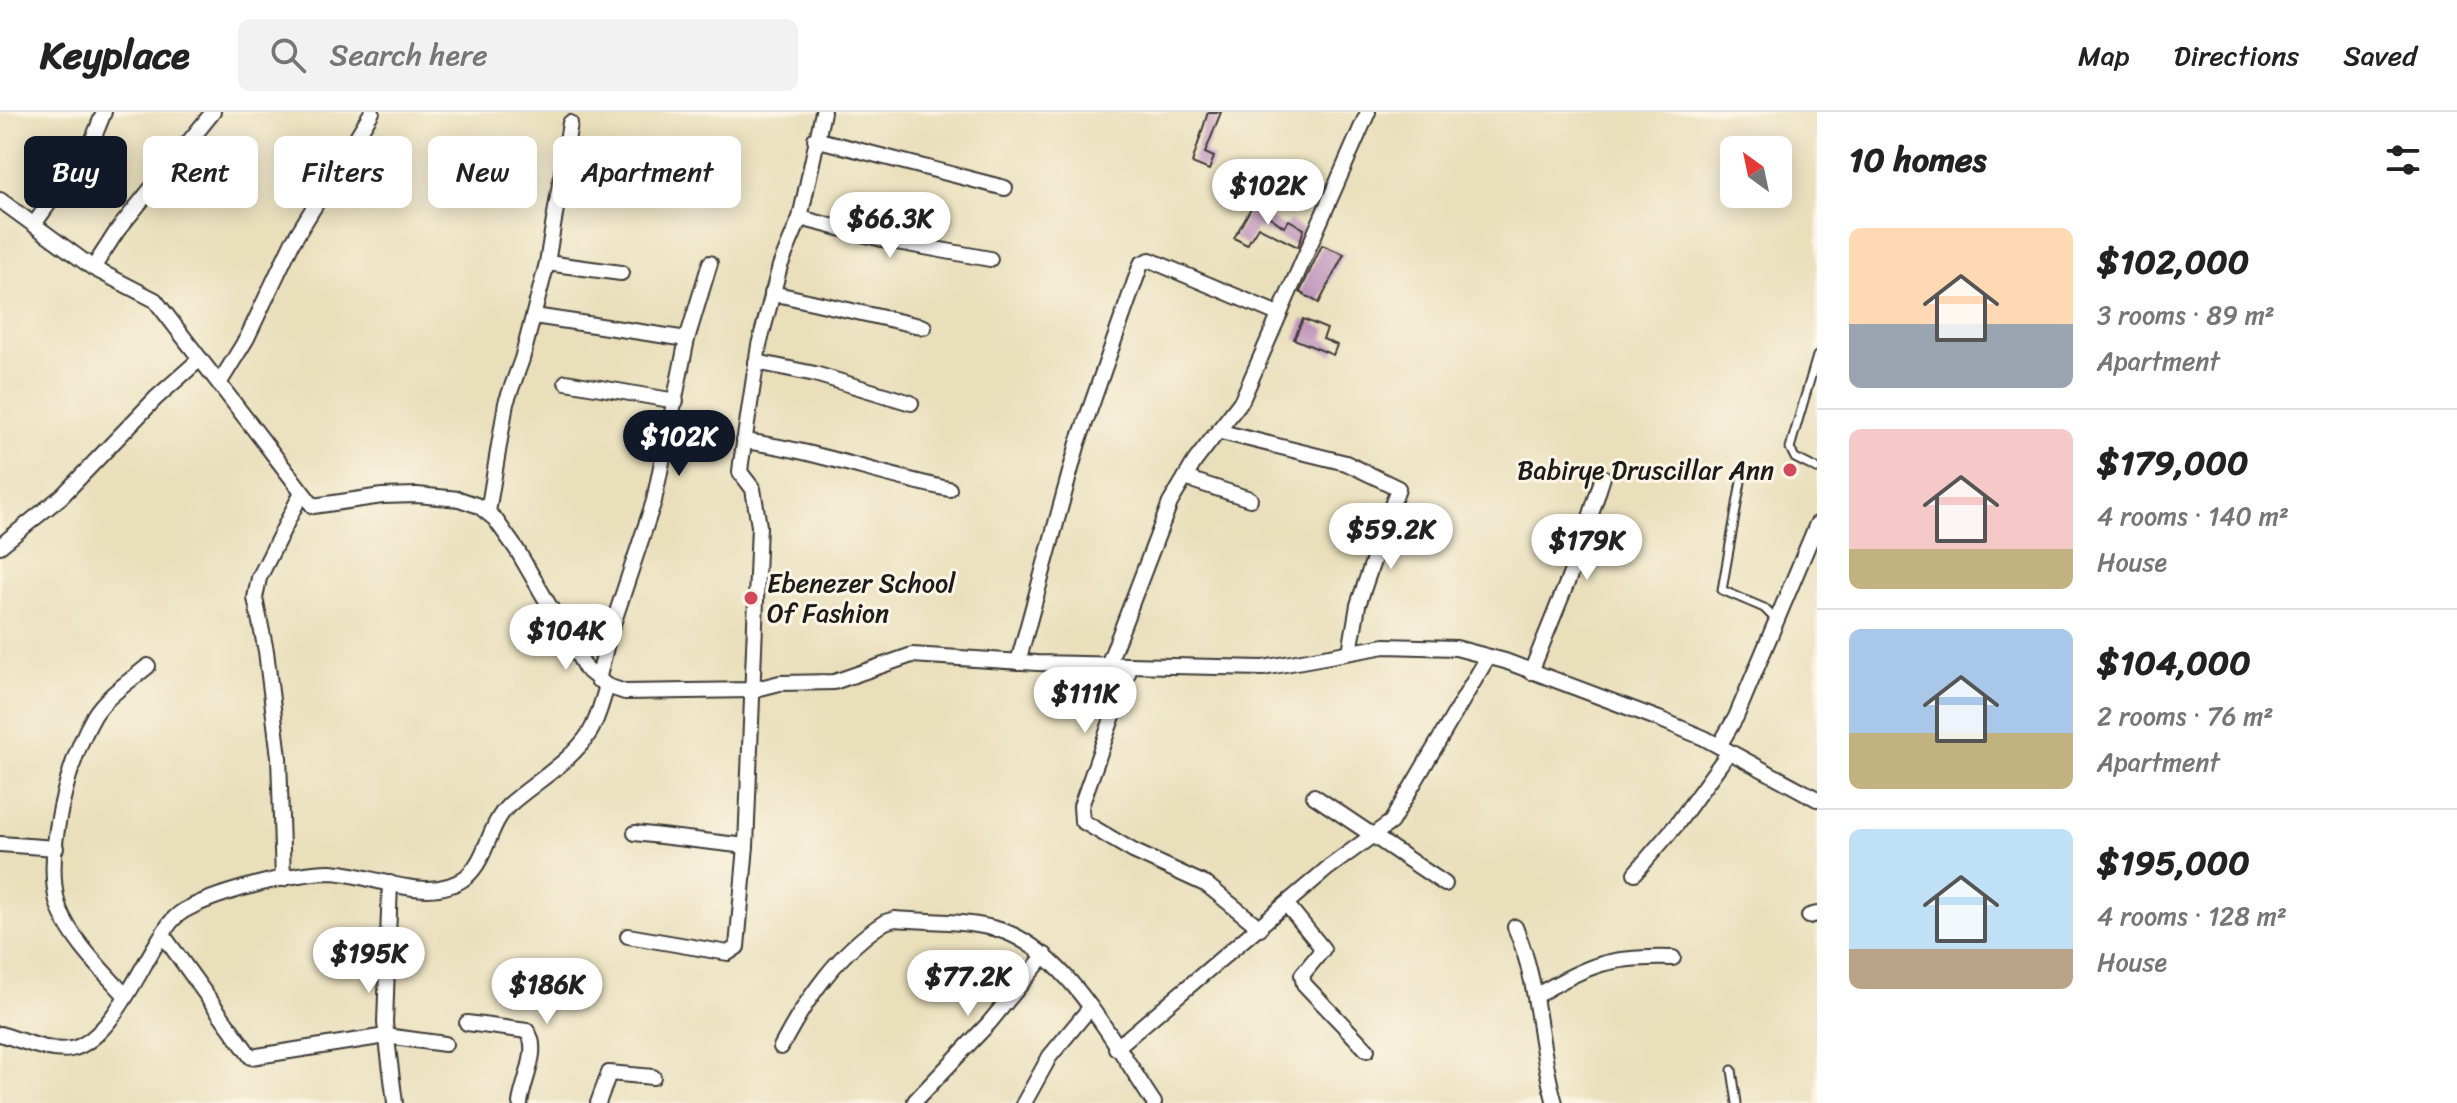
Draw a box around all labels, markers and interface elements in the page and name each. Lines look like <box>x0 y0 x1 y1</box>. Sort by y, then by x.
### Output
search box <box>238 19 798 91</box>
text: Keyplace <box>40 22 190 89</box>
text: Search here <box>330 28 488 82</box>
text: Map <box>2078 31 2130 80</box>
text: Directions <box>2174 31 2299 80</box>
text: Saved <box>2343 31 2417 80</box>
icon: search <box>266 33 310 77</box>
text: 10 homes <box>1849 130 1987 190</box>
chip: Buy <box>24 136 127 208</box>
chip: Rent <box>143 136 258 208</box>
chip: Filters <box>274 136 412 208</box>
chip: New <box>428 136 537 208</box>
chip: Apartment <box>553 136 741 208</box>
north arrow <box>1720 136 1792 208</box>
map controls <box>1720 136 1792 208</box>
icon: filters <box>2381 138 2425 182</box>
pin: $102K <box>1212 159 1324 227</box>
text: $102K <box>1230 162 1306 208</box>
pin: $66.3K <box>825 192 955 260</box>
text: $66.3K <box>848 195 932 241</box>
text: $102,000 <box>2097 232 2249 292</box>
icon: home <box>1913 260 2009 356</box>
text: 3 rooms · 89 m² <box>2097 292 2275 338</box>
text: Apartment <box>2097 338 2220 384</box>
pin: $102K <box>623 410 735 478</box>
text: $102K <box>641 413 717 459</box>
text: $179,000 <box>2097 433 2248 493</box>
place label: Babirye Druscillar Ann <box>1517 447 1774 493</box>
marker: Babirye Druscillar Ann <box>1781 461 1799 479</box>
icon: home <box>1913 461 2009 557</box>
text: 4 rooms · 140 m² <box>2097 493 2289 539</box>
pin: $59.2K <box>1326 503 1456 571</box>
text: $59.2K <box>1347 506 1435 552</box>
pin: $179K <box>1531 514 1643 582</box>
text: $179K <box>1549 517 1625 563</box>
text: House <box>2097 539 2167 585</box>
place label: Ebenezer School Of Fashion <box>767 560 956 636</box>
marker: Ebenezer School Of Fashion <box>742 589 760 607</box>
pin: $104K <box>510 604 622 672</box>
text: $104K <box>527 607 605 653</box>
text: $104,000 <box>2097 633 2251 693</box>
icon: home <box>1913 661 2009 757</box>
pin: $111K <box>1029 667 1141 735</box>
text: $111K <box>1052 670 1118 716</box>
text: 2 rooms · 76 m² <box>2097 693 2274 739</box>
text: Apartment <box>2097 739 2220 785</box>
text: $195,000 <box>2097 833 2250 893</box>
icon: home <box>1913 861 2009 957</box>
text: 4 rooms · 128 m² <box>2097 893 2287 939</box>
pin: $195K <box>313 927 425 995</box>
text: $195K <box>331 930 407 976</box>
text: House <box>2097 939 2167 985</box>
pin: $77.2K <box>903 950 1033 1018</box>
text: $77.2K <box>925 953 1011 999</box>
pin: $186K <box>491 958 603 1026</box>
text: $186K <box>510 961 584 1007</box>

